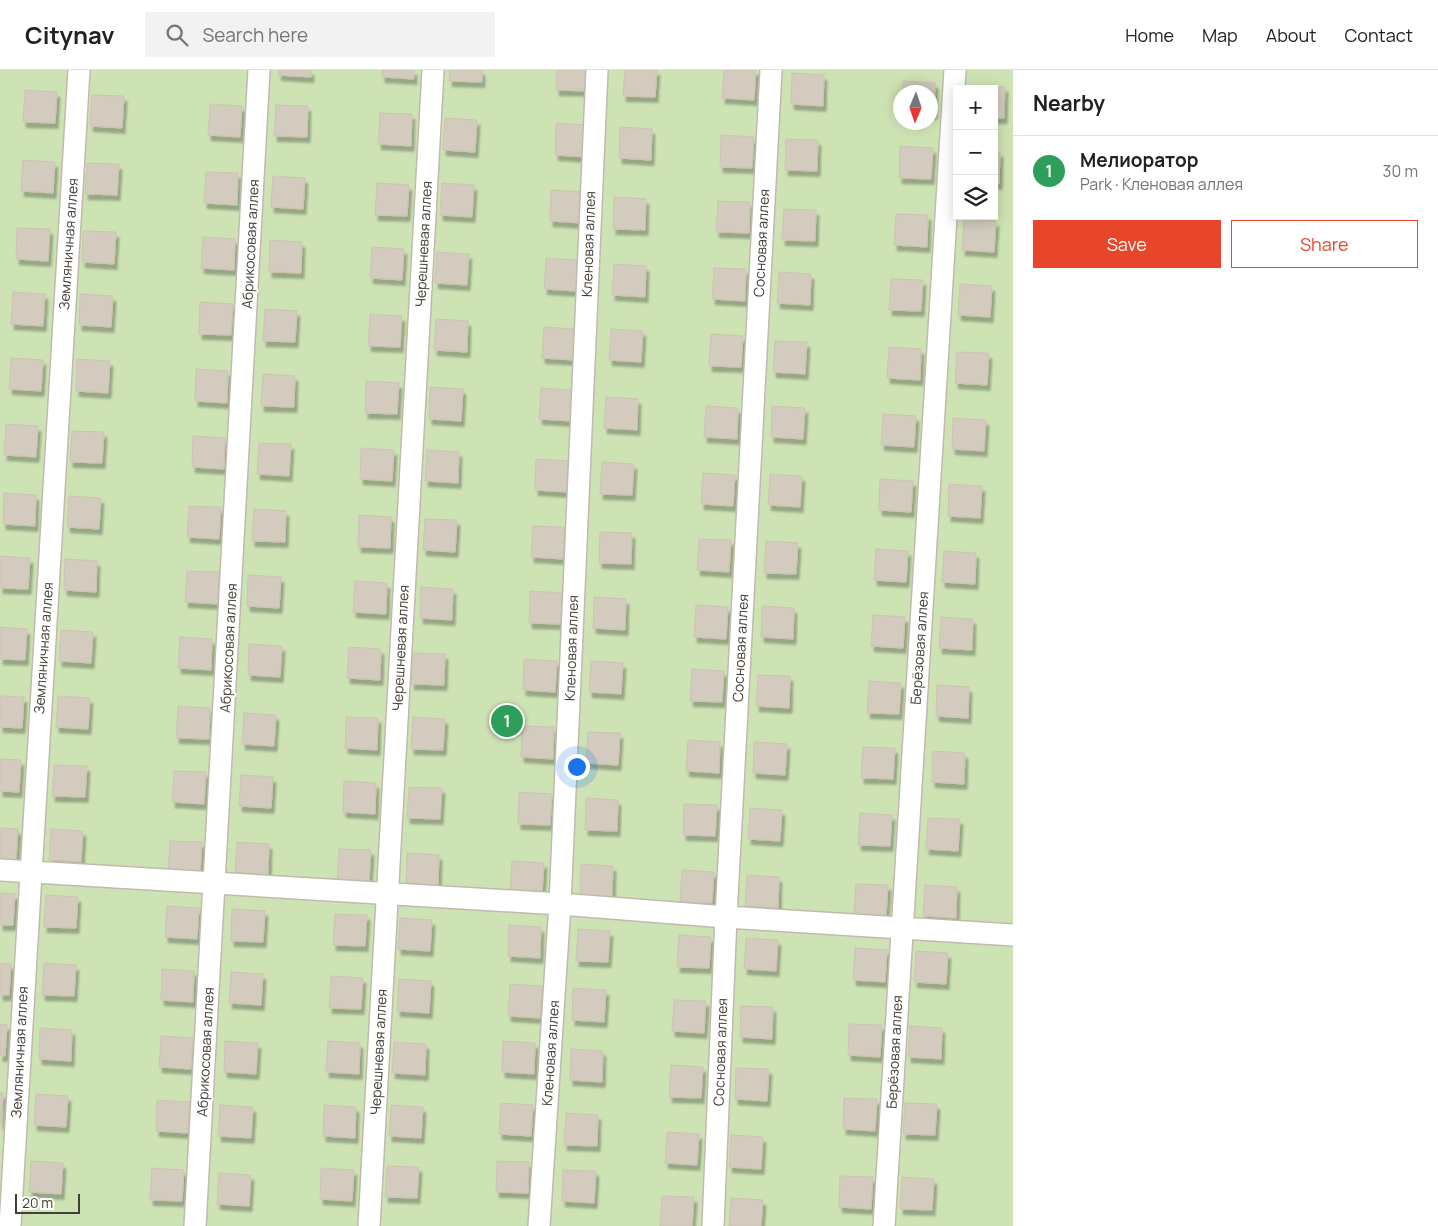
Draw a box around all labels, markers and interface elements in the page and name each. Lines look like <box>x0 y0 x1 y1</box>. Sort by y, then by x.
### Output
search box <box>145 12 495 57</box>
text: Citynav <box>25 18 115 51</box>
icon: search <box>163 21 191 49</box>
text: Search here <box>203 22 308 48</box>
text: Home <box>1125 23 1174 47</box>
text: Map <box>1202 23 1238 47</box>
text: About <box>1266 23 1316 47</box>
text: Contact <box>1344 23 1413 47</box>
north arrow <box>893 85 938 130</box>
map controls <box>953 85 998 220</box>
button: + <box>953 85 998 130</box>
text: Nearby <box>1033 89 1105 117</box>
button: − <box>953 130 998 175</box>
text: Мелиоратор <box>1080 147 1198 173</box>
text: 1 <box>1045 160 1053 182</box>
text: 30 m <box>1383 160 1418 182</box>
text: Park · Кленовая аллея <box>1080 173 1243 195</box>
button: layers <box>953 175 998 220</box>
street label: Земляничная аллея <box>54 178 82 310</box>
street label: Абрикосовая аллея <box>237 179 263 309</box>
street label: Черешневая аллея <box>410 180 436 308</box>
street label: Сосновая аллея <box>749 189 773 297</box>
street label: Кленовая аллея <box>577 191 599 297</box>
button: Save <box>1033 220 1221 268</box>
button: Share <box>1231 220 1418 268</box>
street label: Земляничная аллея <box>29 582 57 714</box>
street label: Абрикосовая аллея <box>215 583 241 713</box>
street label: Черешневая аллея <box>387 584 413 712</box>
street label: Берёзовая аллея <box>906 591 932 705</box>
street label: Сосновая аллея <box>728 594 752 702</box>
street label: Кленовая аллея <box>560 595 582 701</box>
pin: 1 <box>491 702 523 740</box>
your location <box>564 754 590 780</box>
street label: Земляничная аллея <box>6 986 32 1118</box>
street label: Абрикосовая аллея <box>192 987 218 1117</box>
street label: Черешневая аллея <box>365 988 391 1116</box>
street label: Берёзовая аллея <box>882 995 906 1109</box>
street label: Сосновая аллея <box>709 998 731 1106</box>
street label: Кленовая аллея <box>537 999 563 1107</box>
scale bar <box>15 1191 80 1214</box>
text: 20 m <box>22 1193 53 1212</box>

